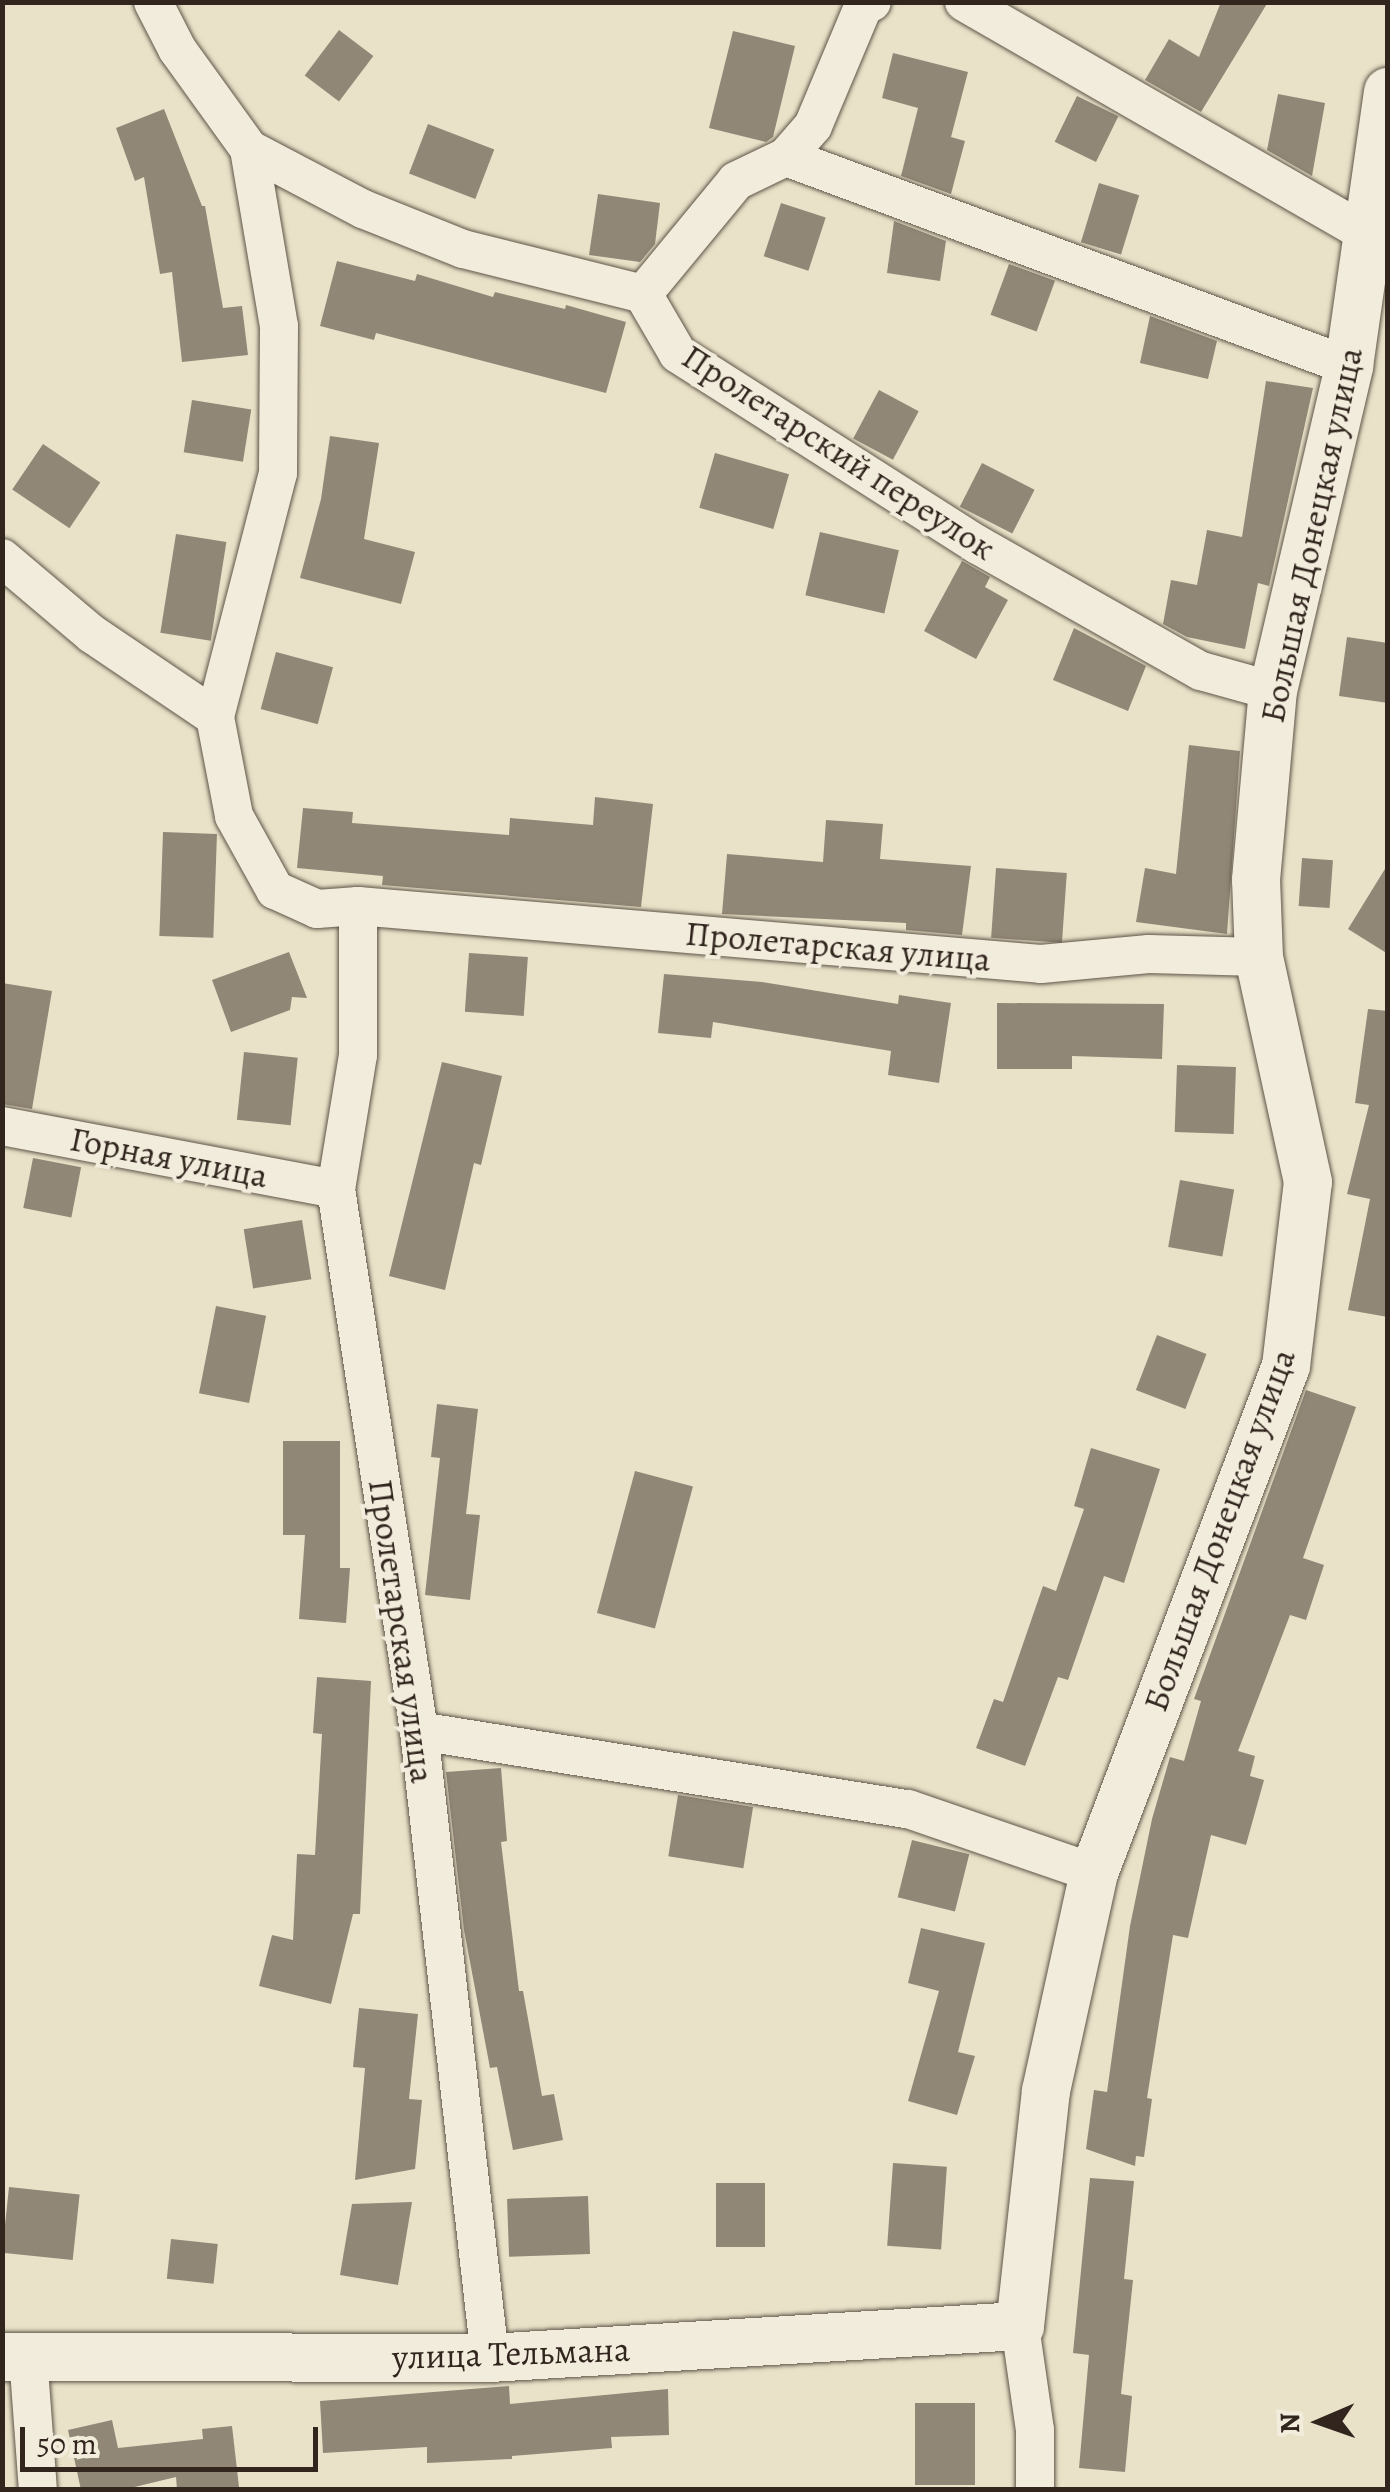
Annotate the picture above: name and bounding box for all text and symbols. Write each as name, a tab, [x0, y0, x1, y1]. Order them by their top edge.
street label: Пролетарский переулок	[674, 335, 1004, 569]
street label: Большая Донецкая улица	[1251, 344, 1371, 726]
street label: Пролетарская улица	[684, 912, 992, 980]
street label: Горная улица	[67, 1117, 271, 1197]
street label: Большая Донецкая улица	[1134, 1343, 1304, 1717]
street label: Пролетарская улица	[360, 1476, 444, 1786]
street label: улица Тельмана	[391, 2328, 631, 2378]
north arrow	[1270, 2372, 1370, 2472]
scale bar	[25, 2407, 322, 2469]
text: N	[1271, 2412, 1309, 2434]
text: 50 m	[37, 2424, 97, 2464]

